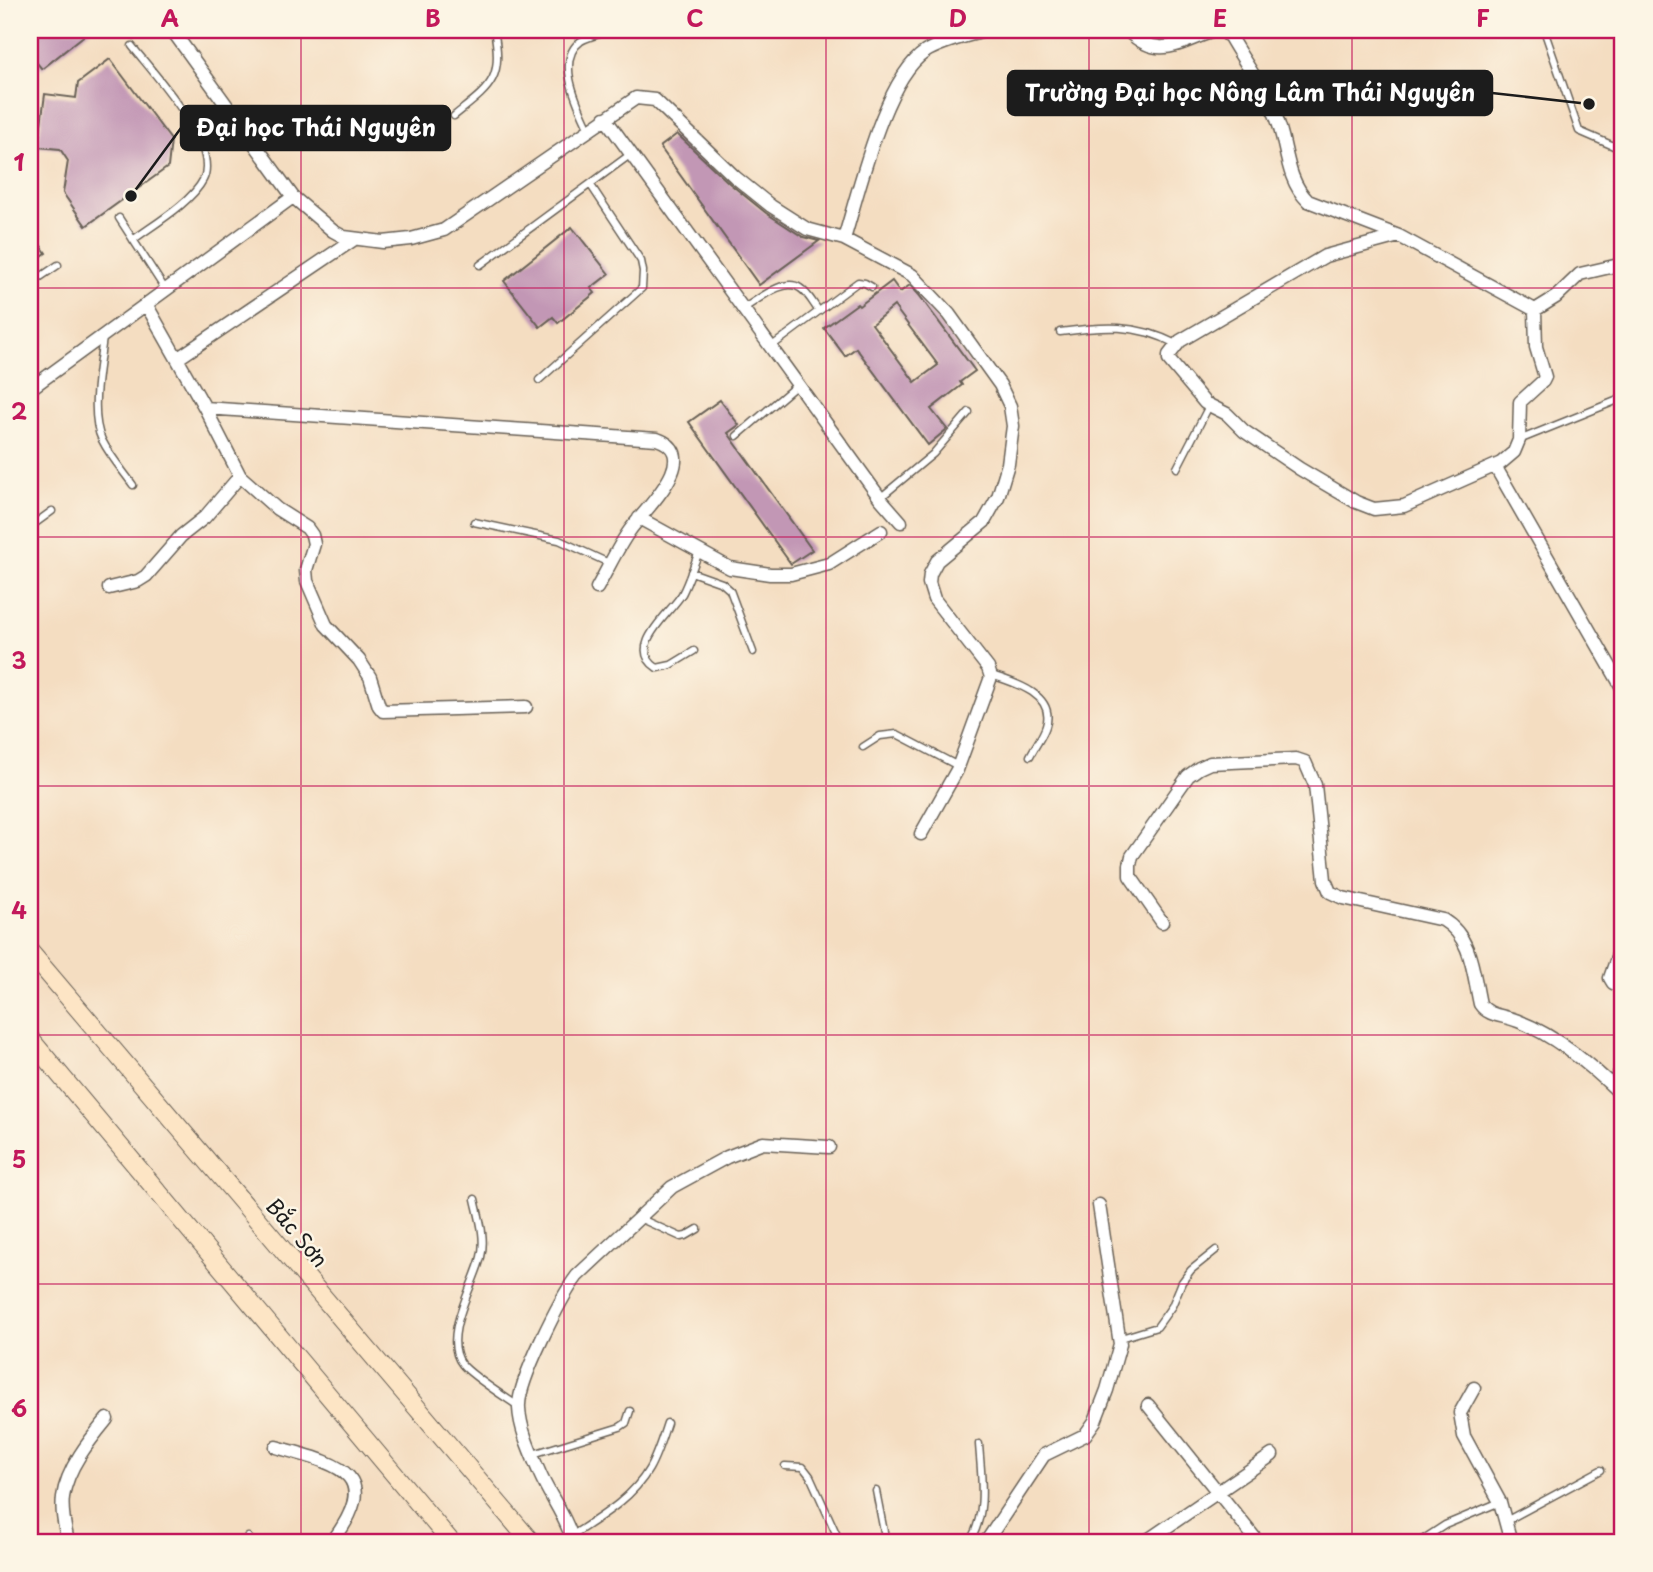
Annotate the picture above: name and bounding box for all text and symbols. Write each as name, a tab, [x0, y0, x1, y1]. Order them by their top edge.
text: A	[161, 0, 179, 35]
text: B	[425, 0, 441, 35]
text: C	[686, 0, 704, 35]
text: D	[949, 0, 967, 35]
text: E	[1213, 0, 1227, 35]
text: F	[1476, 0, 1490, 35]
callout: Trường Đại học Nông Lâm Thái Nguyên	[1008, 71, 1492, 115]
text: Trường Đại học Nông Lâm Thái Nguyên	[1025, 74, 1475, 109]
callout: Đại học Thái Nguyên	[181, 106, 450, 150]
text: Đại học Thái Nguyên	[196, 109, 436, 144]
text: 1	[14, 144, 25, 179]
text: 2	[11, 393, 27, 428]
text: 3	[11, 642, 27, 677]
text: 4	[11, 892, 27, 927]
text: 5	[12, 1141, 26, 1176]
street label: Bắc Sơn	[259, 1190, 337, 1274]
text: 6	[11, 1390, 27, 1425]

